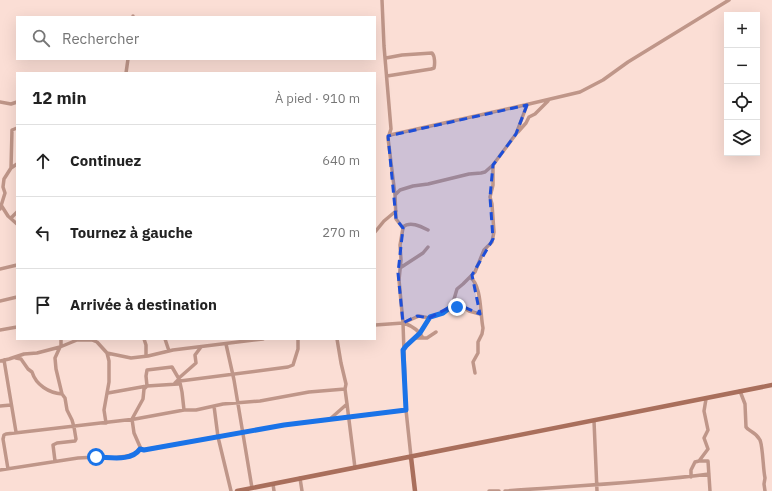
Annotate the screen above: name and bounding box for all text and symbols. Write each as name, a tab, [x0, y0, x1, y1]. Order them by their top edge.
map controls	[724, 12, 760, 156]
button: +	[724, 12, 760, 48]
search box	[16, 16, 376, 60]
icon: search	[30, 27, 52, 49]
text: Rechercher	[62, 29, 139, 48]
button: −	[724, 48, 760, 84]
button: locate	[724, 84, 760, 120]
text: 12 min	[32, 87, 87, 109]
text: À pied · 910 m	[275, 90, 360, 107]
button: layers	[724, 120, 760, 156]
icon: ahead	[32, 150, 54, 172]
text: Continuez	[70, 151, 141, 170]
text: 640 m	[322, 152, 360, 169]
icon: left	[32, 222, 54, 244]
text: Tournez à gauche	[70, 223, 193, 242]
text: 270 m	[322, 224, 360, 241]
icon: arrive	[32, 294, 54, 316]
text: Arrivée à destination	[70, 295, 217, 314]
route end	[448, 298, 466, 316]
route start	[87, 448, 105, 466]

